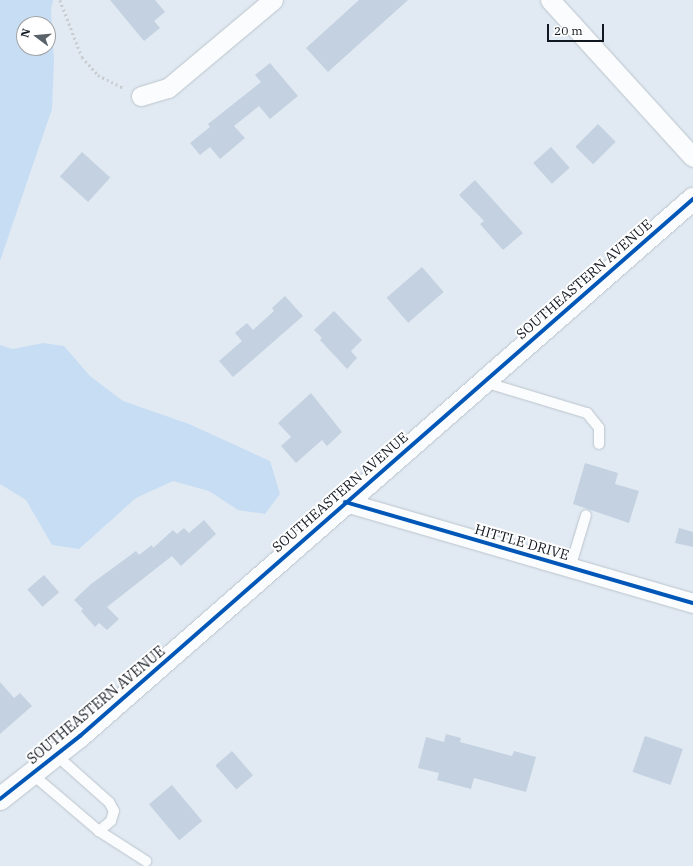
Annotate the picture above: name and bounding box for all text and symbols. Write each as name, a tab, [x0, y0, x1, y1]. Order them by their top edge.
north arrow	[16, 16, 56, 56]
scale bar	[549, 16, 606, 42]
text: 20 m	[554, 23, 583, 38]
text: N	[17, 27, 33, 39]
street label: SOUTHEASTERN AVENUE	[513, 215, 655, 343]
street label: SOUTHEASTERN AVENUE	[269, 428, 411, 556]
street label: HITTLE DRIVE	[473, 521, 571, 563]
street label: SOUTHEASTERN AVENUE	[24, 643, 168, 767]

